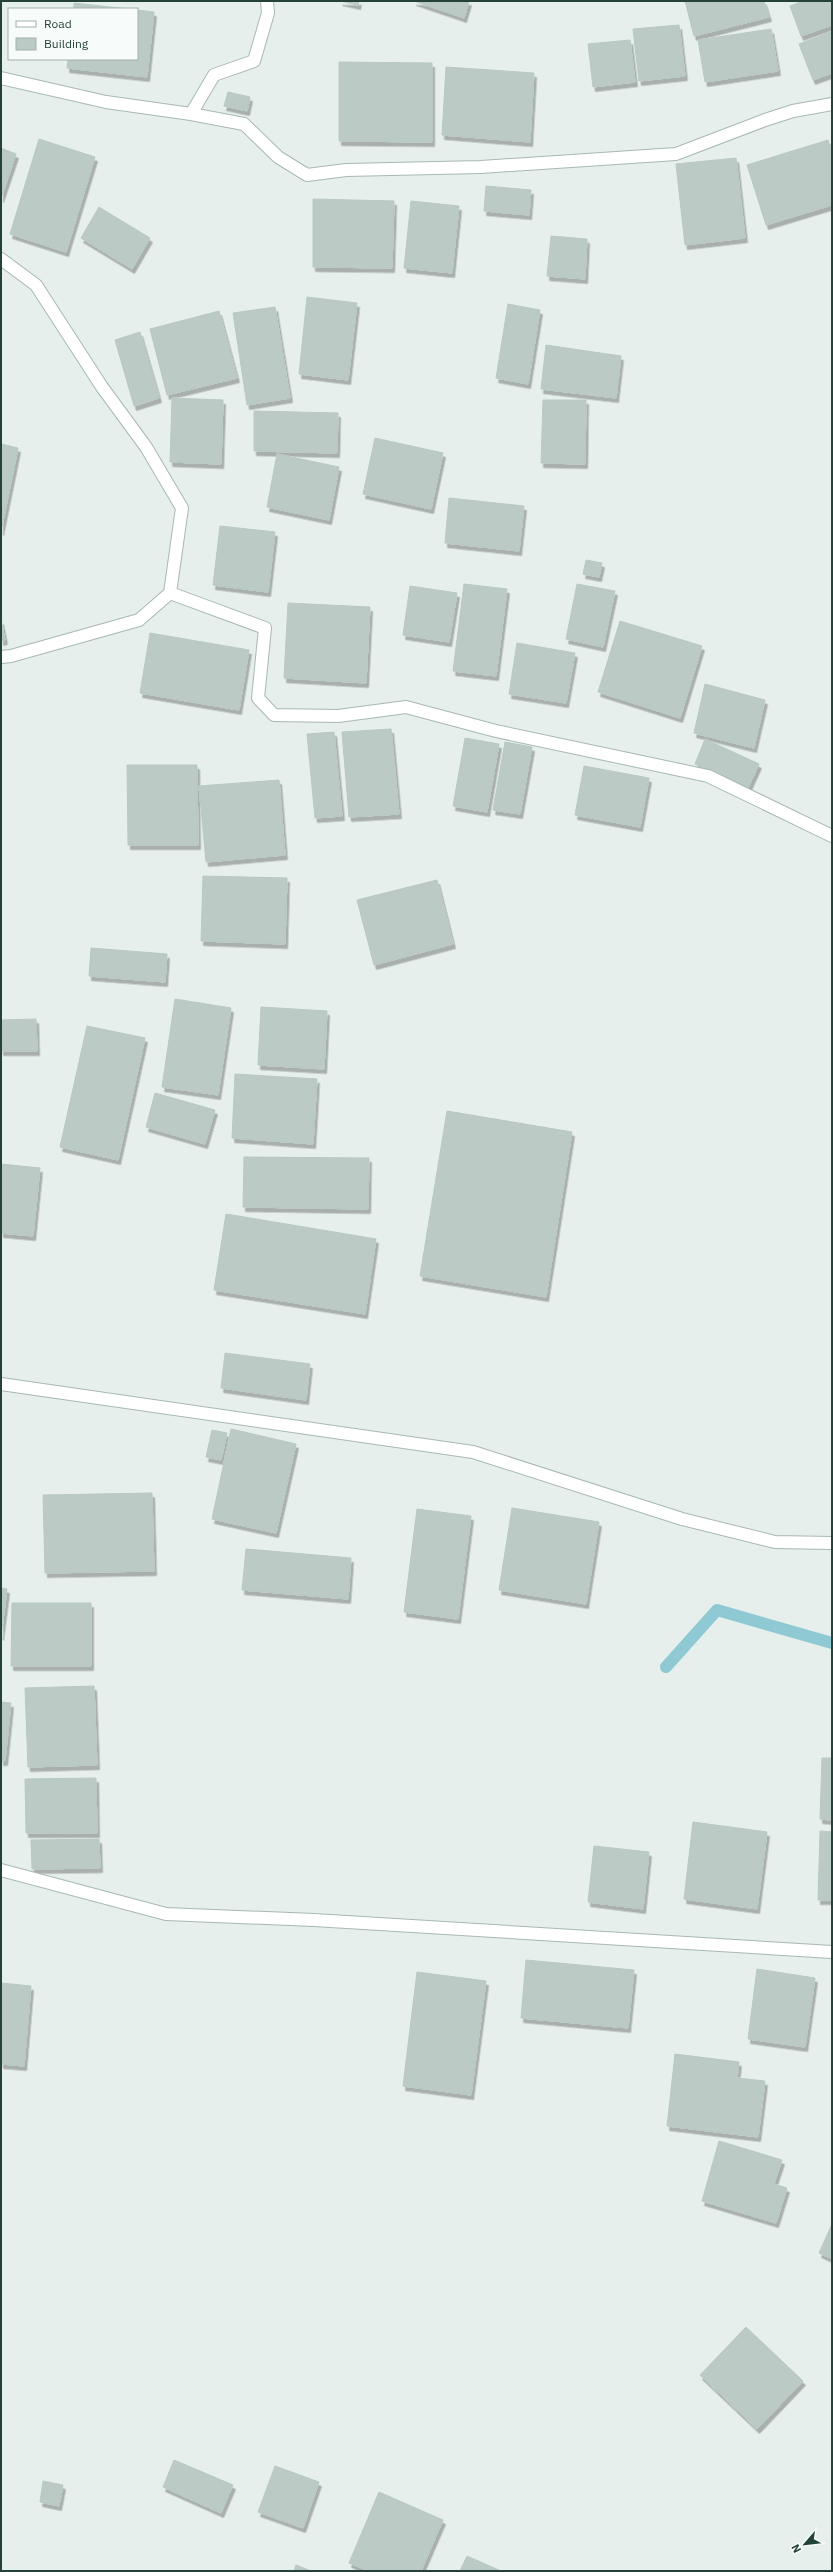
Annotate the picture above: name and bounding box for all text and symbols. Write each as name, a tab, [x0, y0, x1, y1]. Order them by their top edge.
legend	[8, 8, 138, 60]
text: Road	[44, 16, 72, 31]
text: Building	[44, 36, 89, 51]
north arrow	[785, 2524, 825, 2564]
text: N	[788, 2542, 804, 2555]

